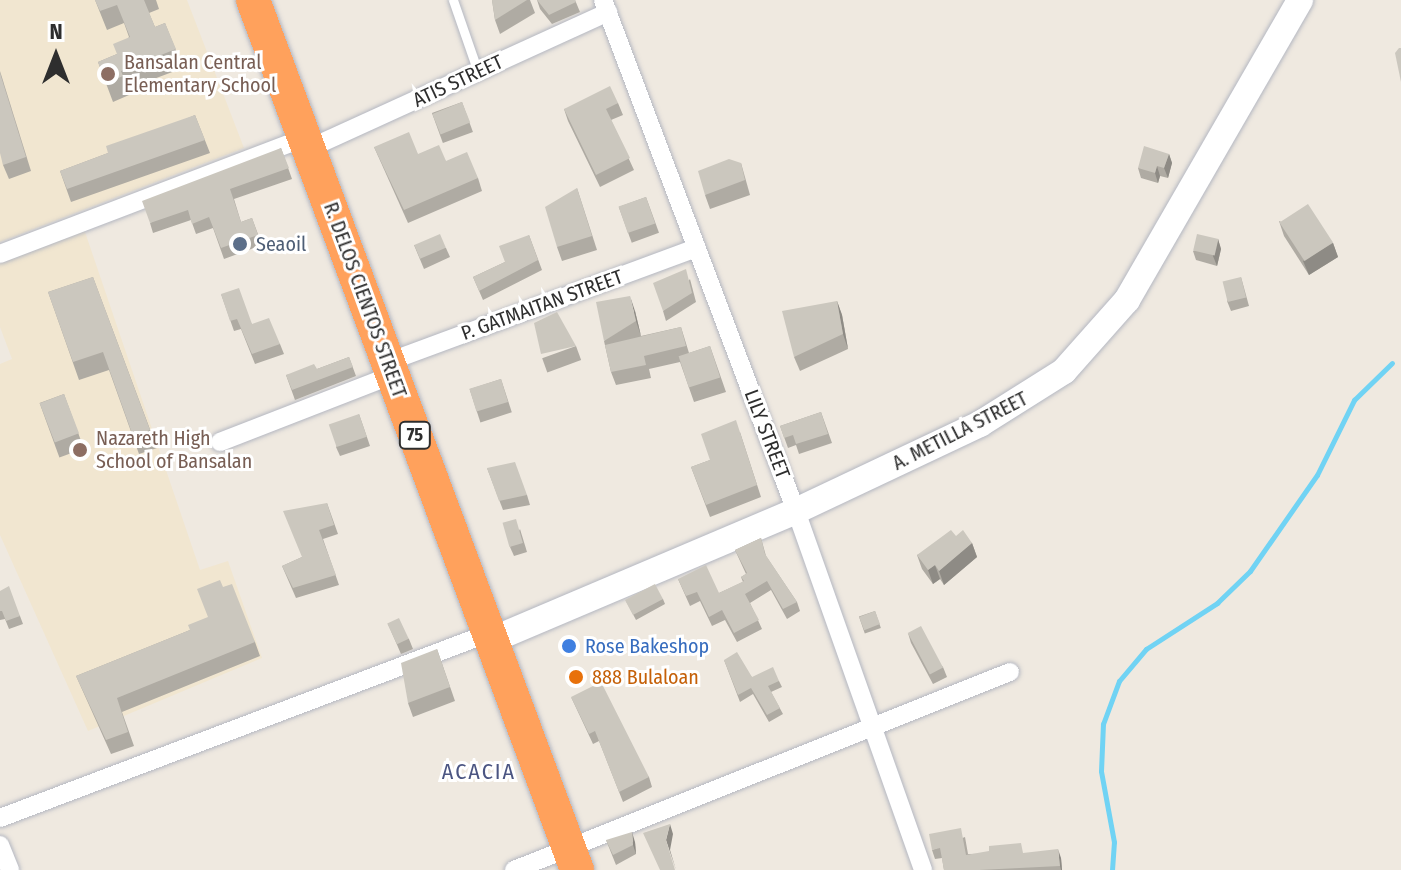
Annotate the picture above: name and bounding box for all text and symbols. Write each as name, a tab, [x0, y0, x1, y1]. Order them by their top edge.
north arrow	[16, 16, 96, 96]
text: N	[49, 18, 63, 45]
place label: Bansalan Central Elementary School	[124, 50, 276, 97]
street label: ATIS STREET	[409, 50, 507, 112]
marker: Bansalan Central Elementary School	[99, 65, 117, 83]
street label: R. DELOS CIENTOS STREET	[318, 199, 412, 401]
place label: Seaoil	[256, 232, 306, 256]
marker: Seaoil	[231, 235, 249, 253]
street label: P. GATMAITAN STREET	[458, 265, 626, 345]
street label: LILY STREET	[739, 386, 795, 482]
street label: A. METILLA STREET	[889, 387, 1031, 475]
road number: 75	[397, 421, 433, 449]
place label: Nazareth High School of Bansalan	[96, 426, 252, 473]
marker: Nazareth High School of Bansalan	[71, 441, 89, 459]
place label: Rose Bakeshop	[585, 634, 709, 658]
marker: Rose Bakeshop	[560, 637, 578, 655]
place label: 888 Bulaloan	[592, 665, 699, 689]
marker: 888 Bulaloan	[567, 668, 585, 686]
district label: ACACIA	[442, 759, 516, 785]

